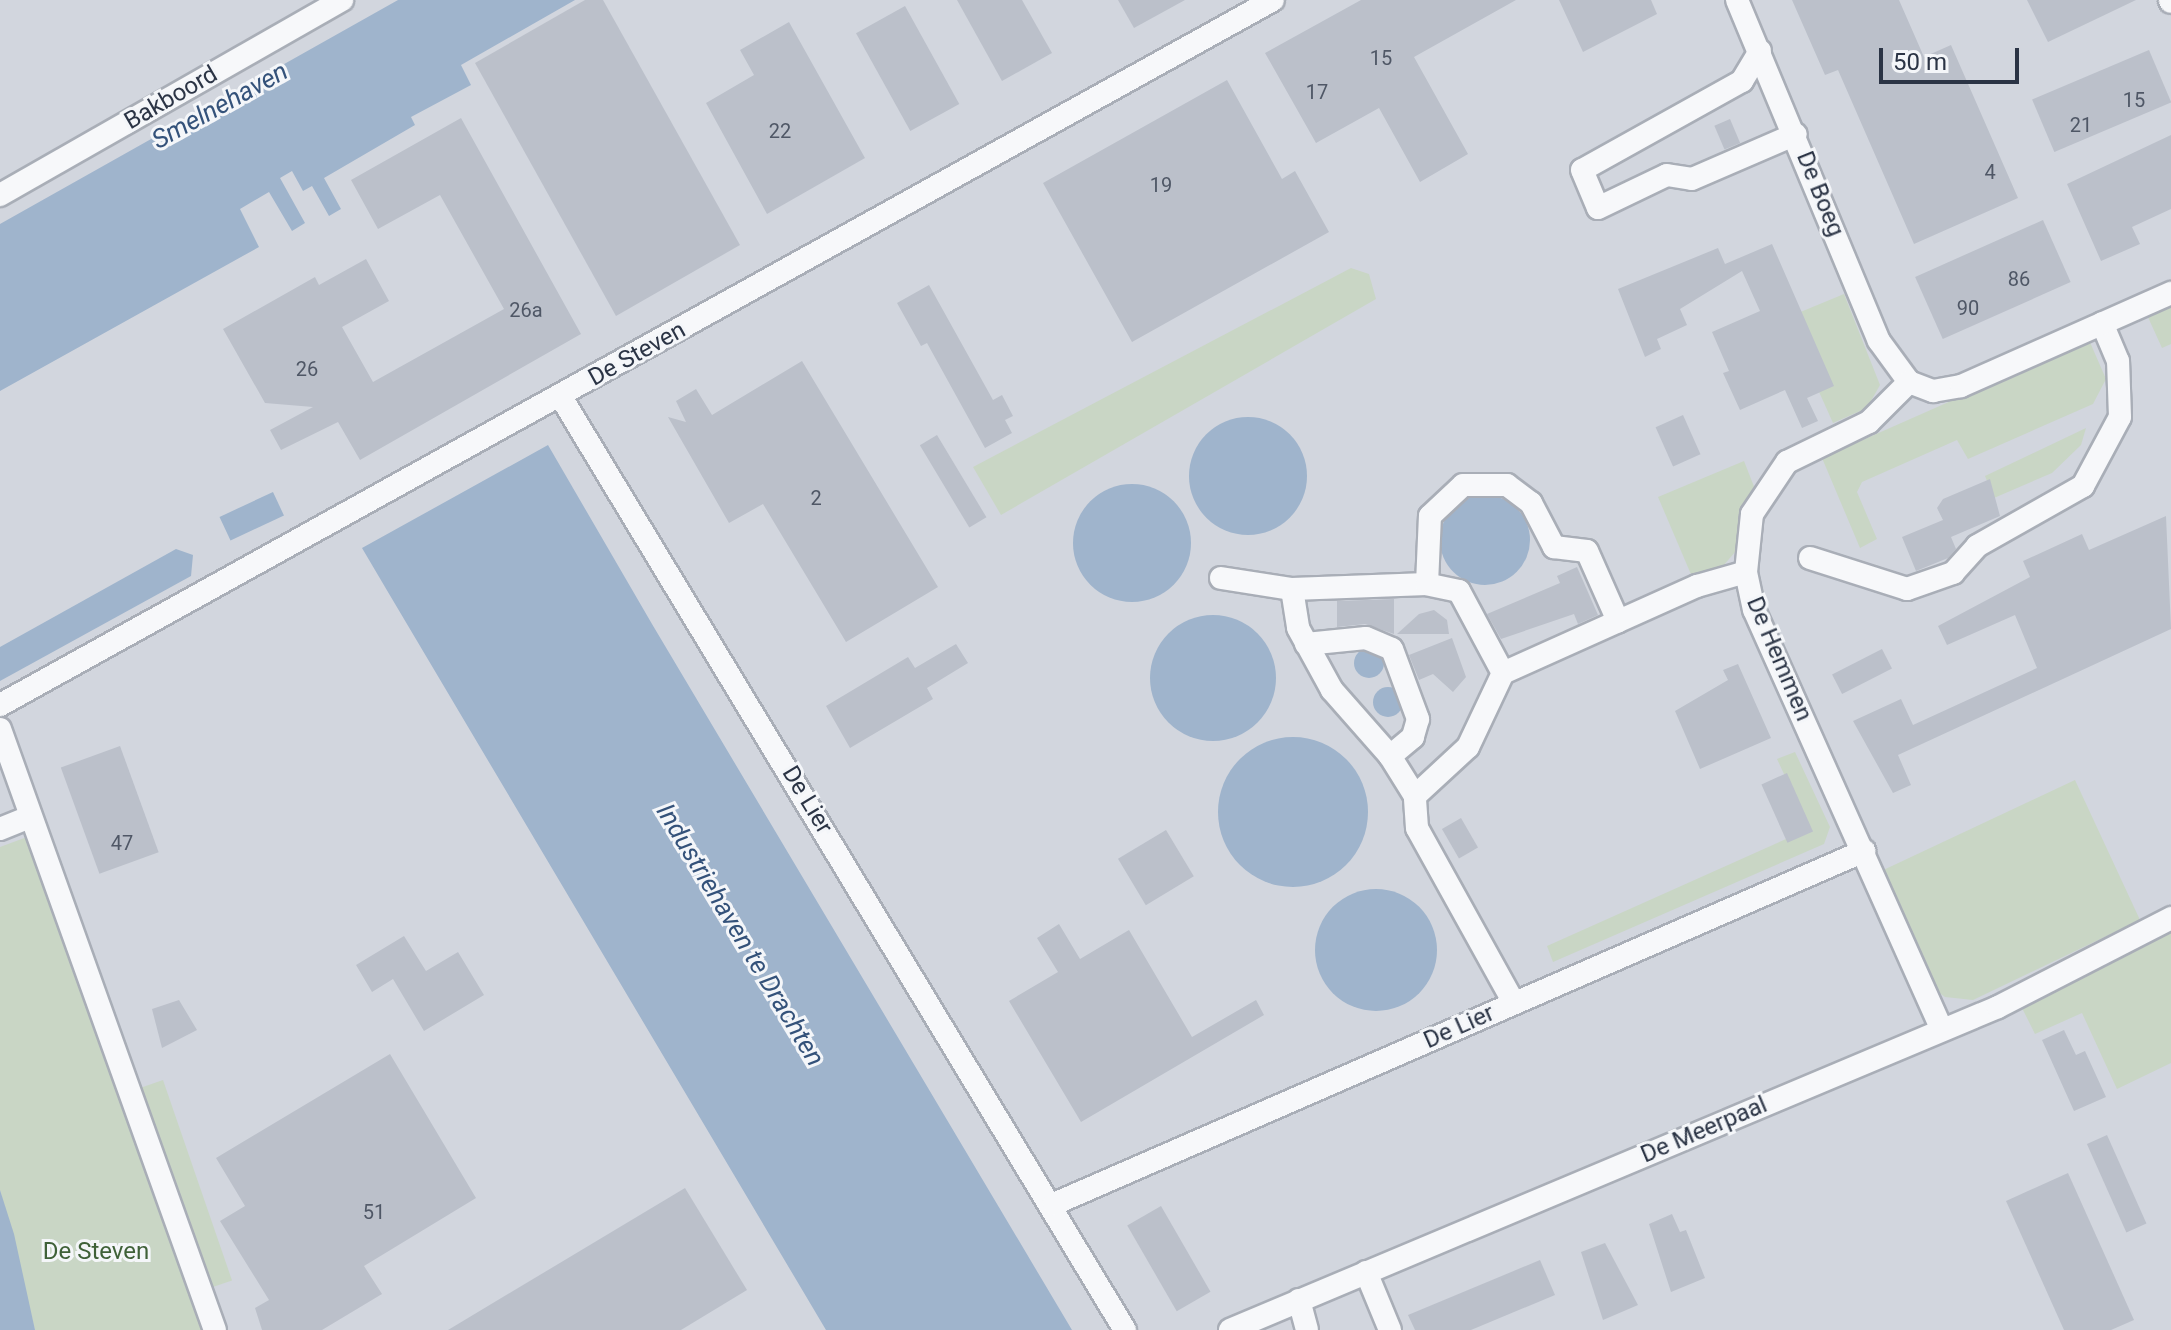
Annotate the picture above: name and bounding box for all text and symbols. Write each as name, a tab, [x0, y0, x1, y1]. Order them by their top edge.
scale bar	[1883, 32, 2023, 82]
house number: 15	[1370, 46, 1392, 70]
text: 50 m	[1893, 48, 1947, 76]
water label: Smelnehaven	[147, 56, 293, 156]
street label: Bakboord	[119, 60, 223, 136]
house number: 17	[1306, 80, 1328, 104]
house number: 15	[2123, 88, 2145, 112]
house number: 21	[2070, 113, 2092, 137]
house number: 22	[769, 119, 791, 143]
street label: De Boeg	[1790, 147, 1850, 241]
house number: 4	[1984, 160, 1996, 184]
house number: 19	[1150, 173, 1172, 197]
house number: 86	[2008, 267, 2030, 291]
house number: 90	[1957, 296, 1979, 320]
house number: 26a	[509, 298, 543, 322]
street label: De Steven	[583, 316, 691, 392]
house number: 26	[296, 357, 318, 381]
house number: 2	[810, 486, 822, 510]
street label: De Hemmen	[1740, 592, 1818, 726]
street label: De Lier	[776, 761, 838, 839]
water label: Industriehaven te Drachten	[649, 798, 831, 1072]
house number: 47	[111, 831, 133, 855]
street label: De Lier	[1419, 999, 1499, 1055]
street label: De Meerpaal	[1637, 1090, 1771, 1170]
house number: 51	[363, 1200, 385, 1224]
park label: De Steven	[43, 1238, 149, 1266]

